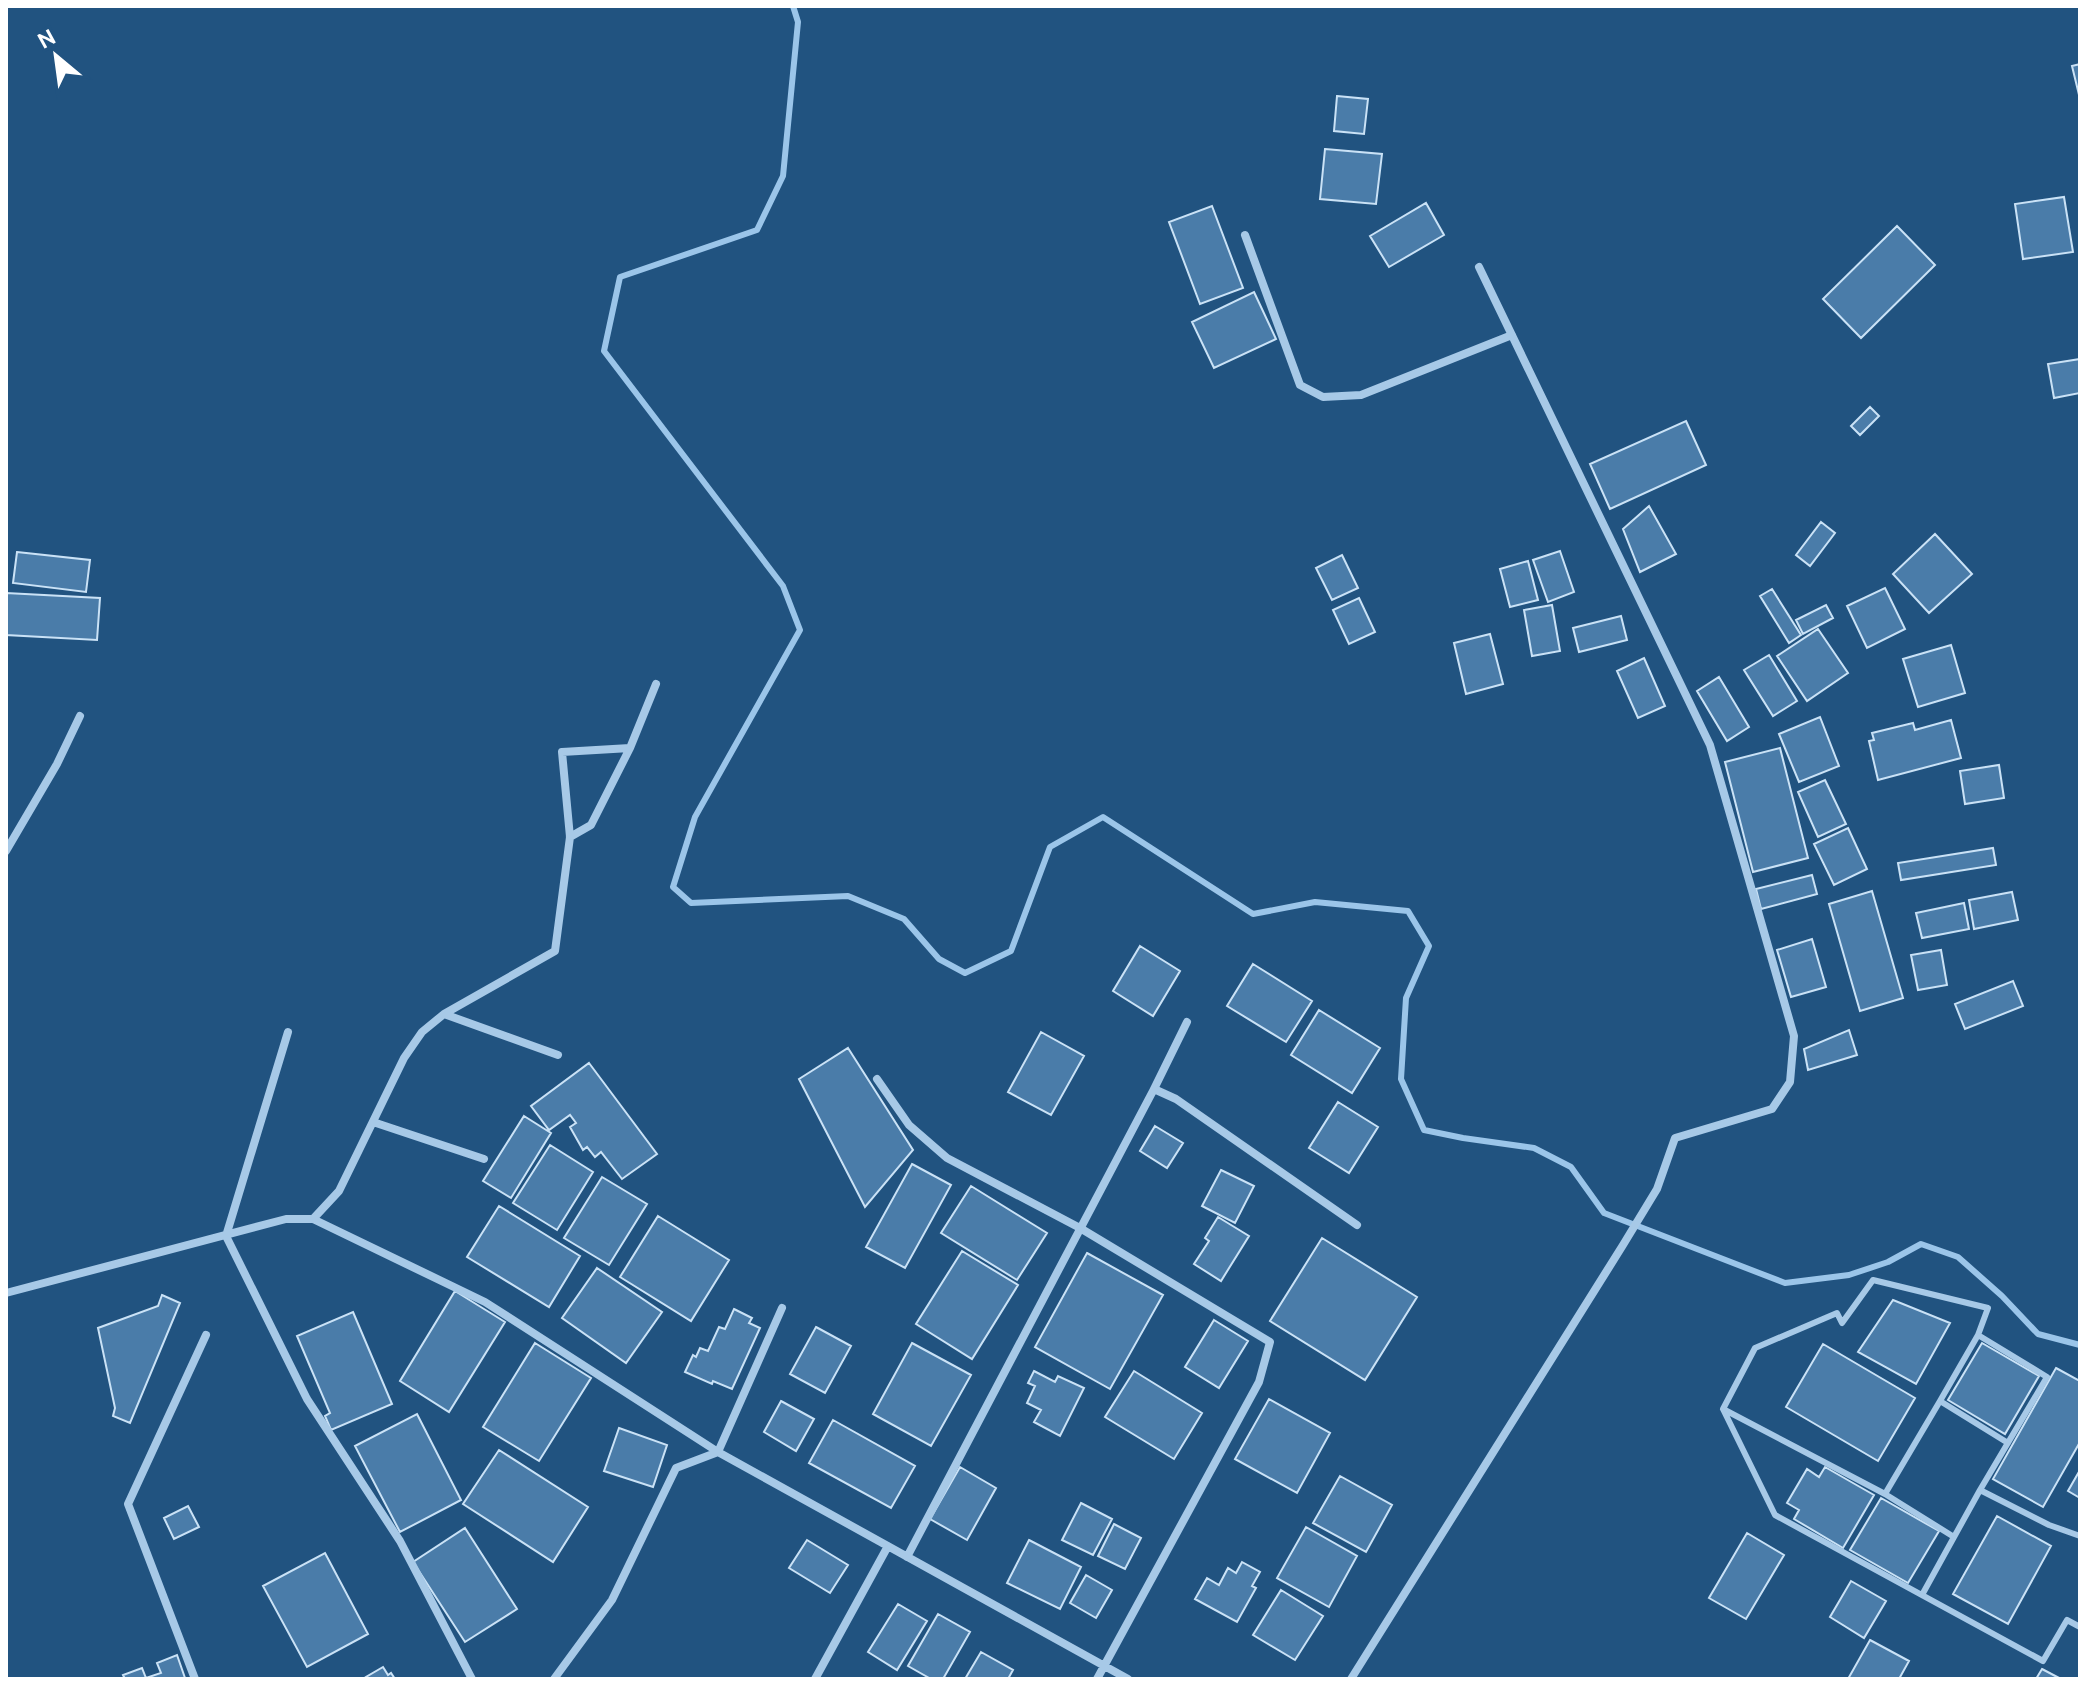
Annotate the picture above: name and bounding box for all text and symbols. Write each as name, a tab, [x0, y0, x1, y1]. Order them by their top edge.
north arrow	[16, 16, 96, 96]
text: N	[33, 23, 59, 53]

